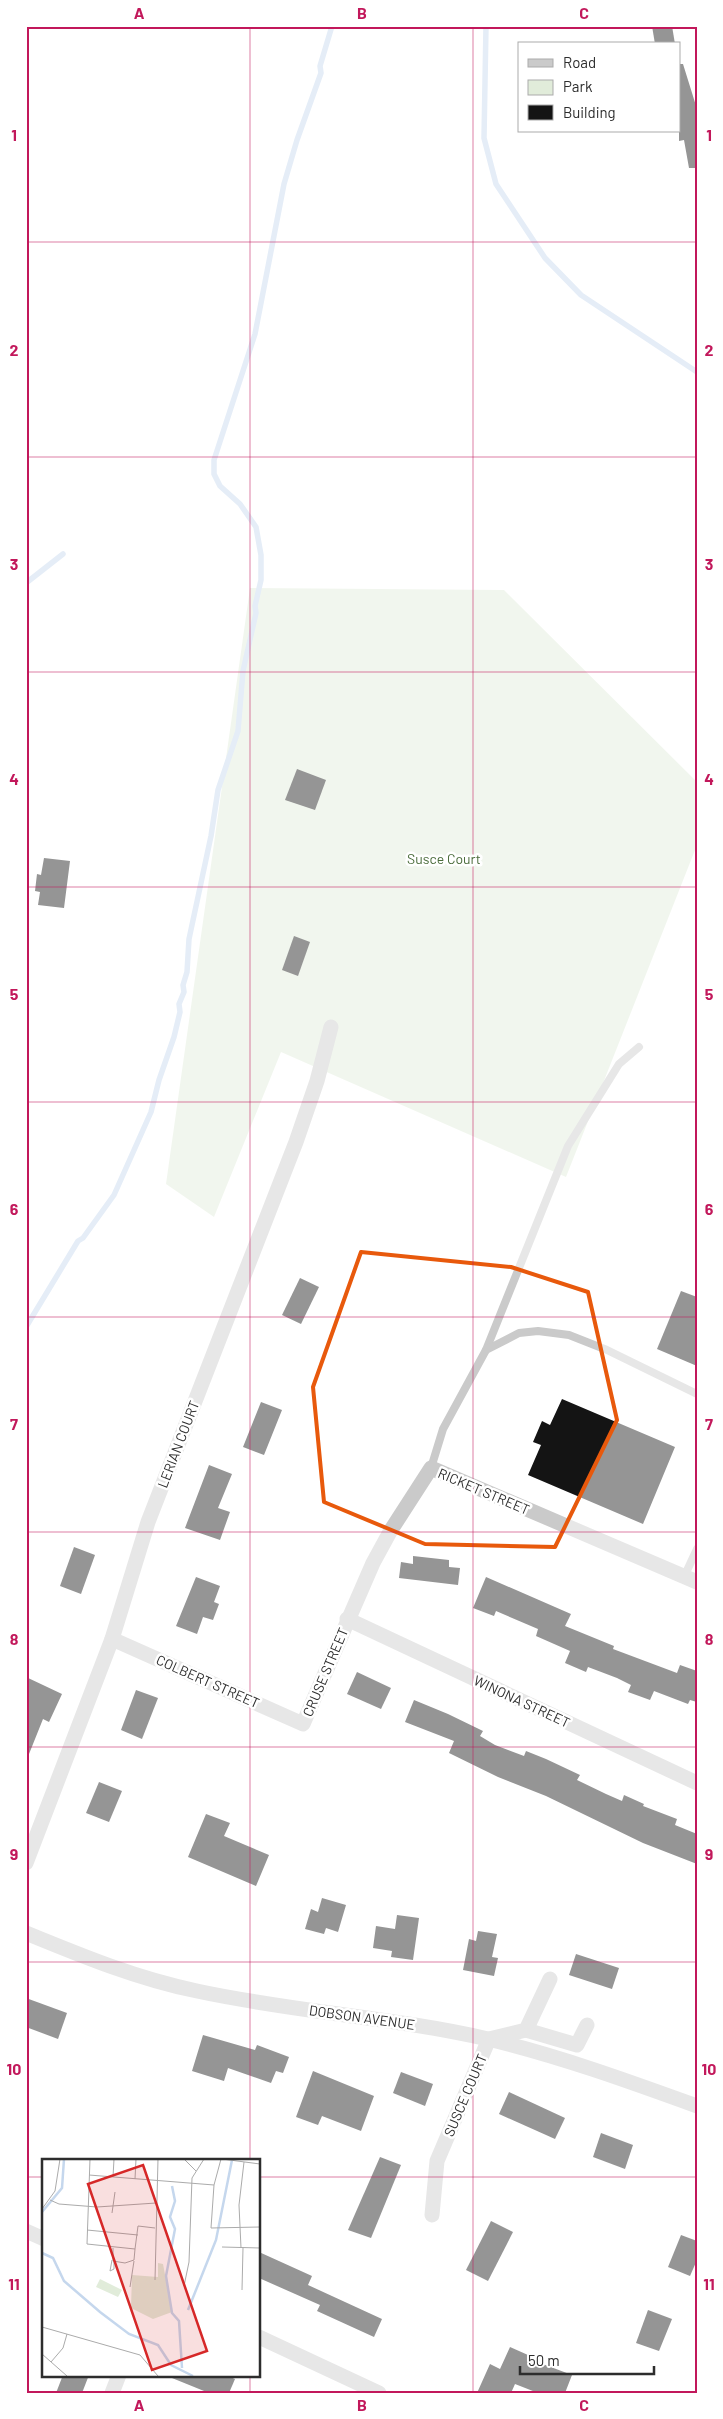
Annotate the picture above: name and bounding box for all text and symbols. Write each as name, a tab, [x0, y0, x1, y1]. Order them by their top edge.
text: A	[134, 3, 145, 22]
text: B	[357, 3, 367, 22]
text: C	[579, 3, 589, 22]
legend	[518, 42, 680, 132]
text: Road	[563, 53, 596, 71]
text: Park	[563, 77, 593, 95]
text: Building	[563, 103, 616, 121]
text: 1	[11, 125, 17, 144]
text: 1	[706, 125, 712, 144]
text: 2	[10, 340, 19, 359]
text: 2	[705, 340, 714, 359]
text: 3	[10, 554, 18, 573]
text: 3	[705, 554, 713, 573]
text: 4	[9, 769, 19, 788]
text: 4	[704, 769, 714, 788]
park label: Susce Court	[407, 850, 481, 867]
text: 5	[10, 984, 19, 1003]
text: 5	[705, 984, 714, 1003]
text: 6	[10, 1199, 19, 1218]
text: 6	[705, 1199, 714, 1218]
street label: LERIAN COURT	[154, 1398, 202, 1490]
text: 7	[10, 1414, 18, 1433]
text: 7	[705, 1414, 713, 1433]
street label: RICKET STREET	[436, 1464, 532, 1518]
street label: CRUSE STREET	[299, 1625, 351, 1719]
text: 8	[10, 1629, 19, 1648]
text: 8	[705, 1629, 714, 1648]
street label: COLBERT STREET	[154, 1651, 262, 1711]
street label: WINONA STREET	[471, 1671, 573, 1731]
text: 9	[10, 1844, 18, 1863]
text: 9	[705, 1844, 713, 1863]
street label: DOBSON AVENUE	[308, 2001, 416, 2033]
street label: SUSCE COURT	[440, 2051, 490, 2139]
text: 10	[7, 2059, 21, 2078]
text: 10	[702, 2059, 716, 2078]
inset map	[42, 2159, 260, 2376]
text: 11	[8, 2274, 20, 2293]
text: 11	[703, 2274, 715, 2293]
scale bar	[520, 2344, 654, 2376]
text: 50 m	[528, 2351, 560, 2369]
text: A	[134, 2395, 145, 2414]
text: B	[357, 2395, 367, 2414]
text: C	[579, 2395, 589, 2414]

